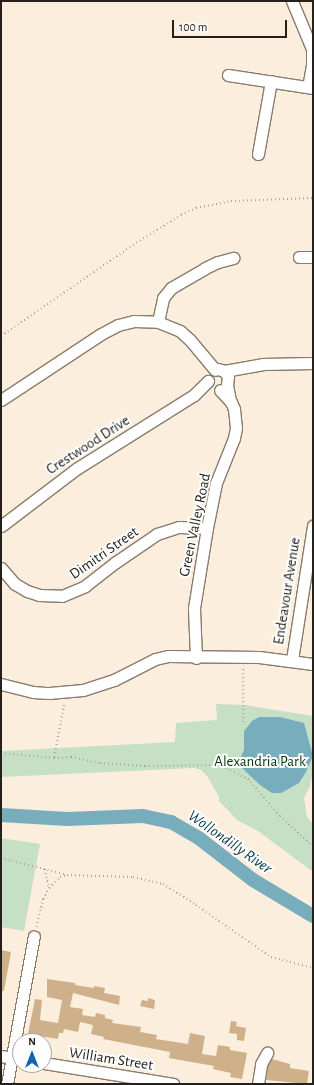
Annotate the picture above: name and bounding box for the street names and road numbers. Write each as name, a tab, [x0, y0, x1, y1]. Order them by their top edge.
street label: Crestwood Drive	[43, 411, 133, 479]
street label: Green Valley Road	[175, 472, 215, 578]
street label: Dimitri Street	[66, 523, 142, 583]
street label: Endeavour Avenue	[270, 536, 304, 646]
street label: William Street	[68, 1043, 154, 1075]

